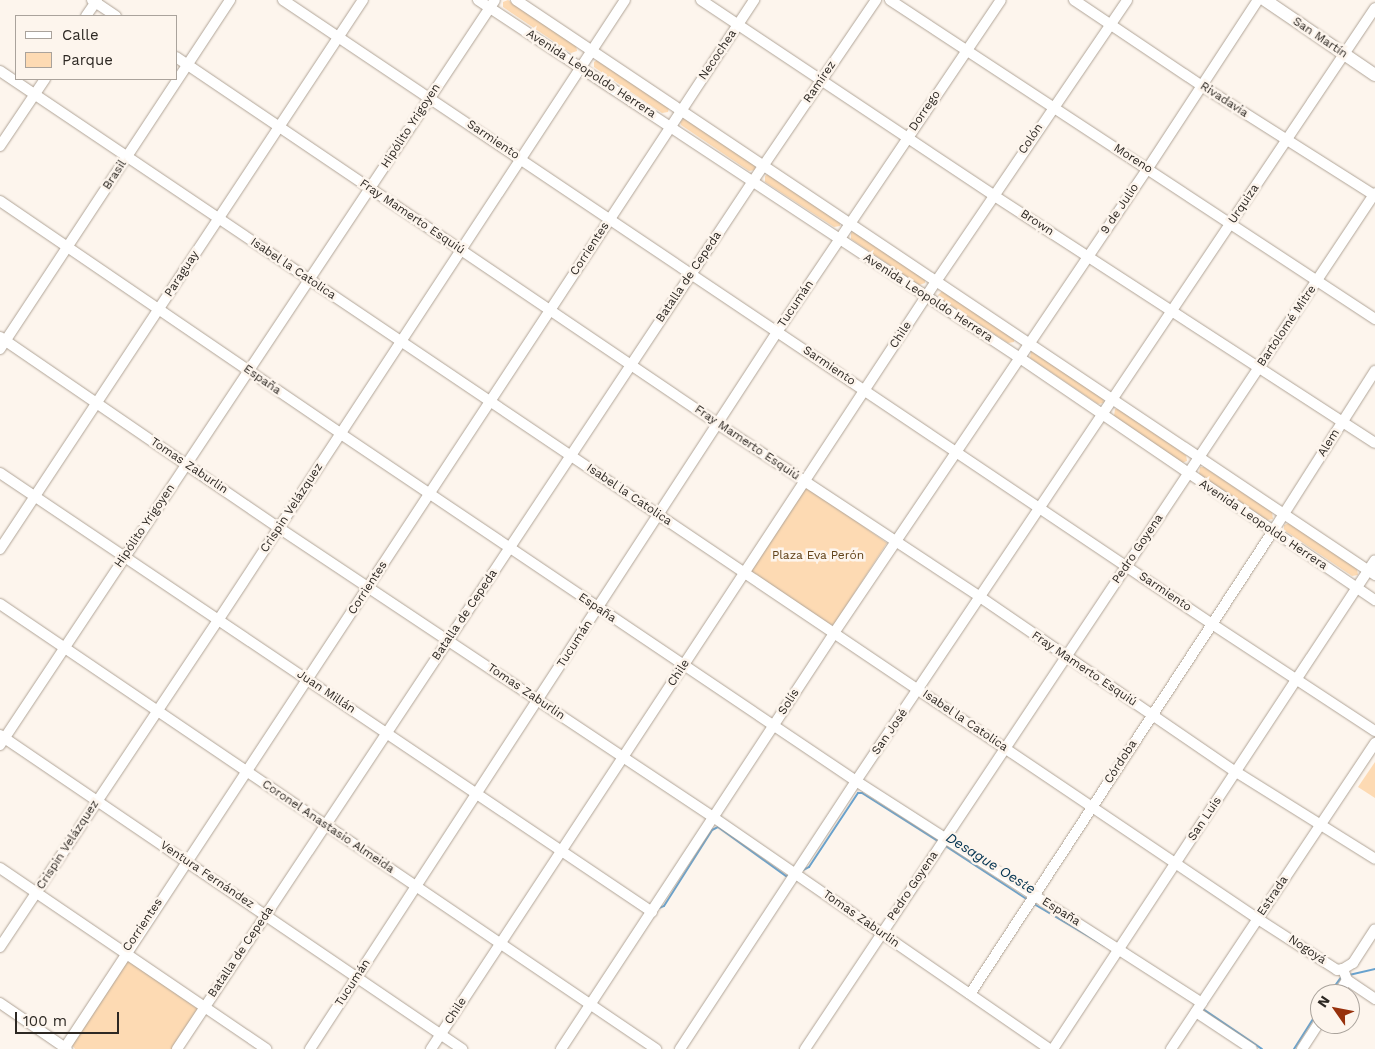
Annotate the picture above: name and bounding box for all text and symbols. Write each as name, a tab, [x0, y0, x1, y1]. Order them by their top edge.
street label: San Martín	[1290, 14, 1350, 62]
legend	[15, 15, 178, 80]
text: Calle	[62, 26, 99, 44]
street label: Avenida Leopoldo Herrera	[523, 27, 659, 121]
street label: Necochea	[696, 27, 740, 83]
text: Parque	[62, 51, 113, 69]
street label: Ramírez	[801, 58, 839, 106]
street label: Rivadavia	[1197, 79, 1251, 121]
street label: Hipólito Yrigoyen	[378, 81, 444, 171]
street label: Dorrego	[906, 88, 944, 134]
street label: Sarmiento	[464, 117, 522, 163]
street label: Colón	[1016, 121, 1046, 157]
street label: Moreno	[1111, 141, 1155, 177]
street label: Brasil	[100, 157, 130, 193]
street label: Fray Mamerto Esquiú	[357, 176, 467, 258]
street label: 9 de Julio	[1098, 181, 1142, 237]
street label: Urquiza	[1226, 182, 1262, 226]
street label: Brown	[1018, 207, 1056, 239]
street label: Corrientes	[567, 220, 613, 278]
street label: Batalla de Cepeda	[653, 229, 725, 325]
street label: Isabel la Catolica	[247, 235, 339, 303]
street label: Paraguay	[162, 248, 202, 300]
street label: Avenida Leopoldo Herrera	[860, 251, 996, 345]
street label: Tucumán	[775, 278, 817, 330]
street label: Bartolomé Mitre	[1255, 283, 1319, 369]
street label: Chile	[887, 319, 915, 351]
street label: Sarmiento	[800, 343, 858, 389]
street label: España	[240, 362, 284, 398]
street label: Fray Mamerto Esquiú	[692, 402, 802, 484]
street label: Alem	[1315, 426, 1343, 460]
street label: Tomas Zaburlin	[148, 435, 230, 497]
street label: Crispin Velázquez	[258, 460, 326, 556]
street label: Isabel la Catolica	[583, 461, 675, 529]
street label: Avenida Leopoldo Herrera	[1196, 477, 1330, 573]
street label: Hipólito Yrigoyen	[112, 481, 178, 571]
street label: Pedro Goyena	[1109, 512, 1167, 586]
park label: Plaza Eva Perón	[772, 549, 864, 563]
street label: Corrientes	[345, 559, 391, 617]
street label: Batalla de Cepeda	[429, 567, 501, 663]
street label: Sarmiento	[1136, 569, 1194, 615]
street label: España	[575, 590, 619, 626]
street label: Tucumán	[554, 618, 596, 670]
street label: Fray Mamerto Esquiú	[1029, 628, 1139, 710]
street label: Chile	[665, 657, 693, 689]
street label: Tomas Zaburlin	[485, 661, 567, 723]
street label: Juan Millán	[294, 667, 358, 717]
street label: Solís	[775, 686, 803, 718]
street label: Isabel la Catolica	[919, 687, 1011, 755]
street label: San José	[869, 706, 911, 758]
street label: Córdoba	[1102, 737, 1140, 787]
street label: Coronel Anastasio Almeida	[258, 777, 398, 877]
street label: San Luis	[1185, 794, 1225, 844]
street label: Crispin Velázquez	[34, 797, 102, 893]
water label: Desague Oeste	[943, 829, 1039, 897]
street label: Ventura Fernández	[157, 838, 257, 912]
street label: Pedro Goyena	[884, 849, 942, 923]
street label: Estrada	[1254, 873, 1292, 919]
street label: Tomas Zaburlin	[820, 887, 902, 951]
street label: España	[1039, 895, 1083, 929]
street label: Corrientes	[120, 896, 166, 954]
street label: Batalla de Cepeda	[205, 904, 277, 1000]
street label: Nogoyá	[1285, 932, 1329, 968]
street label: Tucumán	[332, 957, 374, 1009]
north arrow	[1310, 984, 1360, 1034]
text: N	[1314, 993, 1333, 1010]
street label: Chile	[442, 995, 470, 1027]
scale bar	[18, 1002, 121, 1034]
text: 100 m	[23, 1012, 67, 1030]

